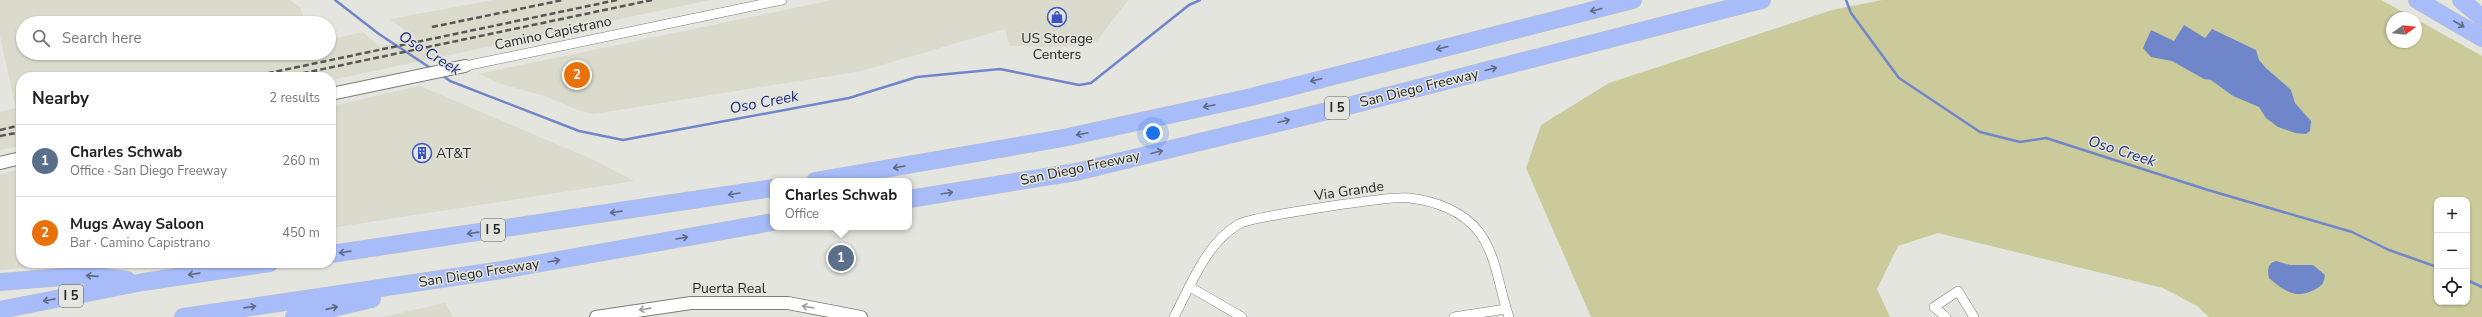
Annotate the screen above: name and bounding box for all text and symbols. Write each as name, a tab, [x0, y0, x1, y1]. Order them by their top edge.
shop icon: US Storage Centers	[1046, 6, 1068, 28]
one-way arrow	[1589, 6, 1602, 14]
street label: Camino Capistrano	[493, 11, 613, 55]
north arrow	[2386, 12, 2422, 48]
search box	[16, 16, 336, 60]
one-way arrow	[2453, 21, 2465, 29]
water label: Oso Creek	[395, 26, 465, 80]
icon: search	[30, 27, 52, 49]
text: Search here	[62, 28, 142, 48]
place label: US Storage Centers	[1021, 29, 1093, 64]
one-way arrow	[1436, 45, 1449, 53]
pin: 2	[564, 60, 590, 90]
street label: San Diego Freeway	[1358, 64, 1481, 112]
one-way arrow	[1485, 65, 1498, 72]
one-way arrow	[1310, 77, 1323, 84]
water label: Oso Creek	[728, 85, 801, 118]
text: Nearby	[32, 87, 89, 110]
text: 2 results	[269, 89, 320, 107]
road number: I 5	[1325, 97, 1349, 119]
one-way arrow	[1203, 103, 1216, 111]
one-way arrow	[1277, 117, 1290, 125]
your location	[1143, 123, 1163, 143]
one-way arrow	[1076, 130, 1089, 138]
water label: Oso Creek	[2086, 131, 2159, 171]
text: Charles Schwab	[70, 142, 182, 162]
building icon: AT&T	[411, 142, 433, 164]
place label: AT&T	[436, 144, 471, 163]
street label: San Diego Freeway	[1019, 146, 1142, 190]
one-way arrow	[1151, 148, 1164, 155]
text: 1	[41, 152, 49, 170]
text: 260 m	[282, 152, 320, 170]
text: Office · San Diego Freeway	[70, 162, 227, 180]
one-way arrow	[893, 163, 906, 171]
street label: Via Grande	[1312, 177, 1385, 205]
popup	[770, 178, 912, 230]
text: Charles Schwab	[785, 185, 897, 205]
one-way arrow	[941, 188, 954, 196]
one-way arrow	[728, 190, 741, 198]
map controls	[2434, 197, 2470, 305]
button: +	[2434, 197, 2470, 233]
text: Office	[785, 205, 819, 223]
one-way arrow	[610, 208, 623, 216]
text: Mugs Away Saloon	[70, 214, 204, 234]
road number: I 5	[481, 219, 505, 241]
text: 2	[41, 224, 49, 242]
text: 450 m	[282, 224, 320, 242]
one-way arrow	[467, 229, 480, 237]
button: −	[2434, 233, 2470, 269]
text: Bar · Camino Capistrano	[70, 234, 210, 252]
one-way arrow	[675, 234, 688, 242]
pin: 1	[828, 243, 854, 273]
one-way arrow	[339, 248, 352, 256]
street label: San Diego Freeway	[417, 254, 541, 292]
one-way arrow	[547, 256, 560, 264]
button: locate	[2434, 269, 2470, 305]
one-way arrow	[188, 270, 201, 278]
one-way arrow	[86, 273, 99, 280]
street label: Puerta Real	[692, 279, 767, 298]
road number: I 5	[59, 285, 83, 307]
one-way arrow	[43, 297, 56, 305]
one-way arrow	[243, 303, 256, 311]
one-way arrow	[802, 303, 815, 311]
one-way arrow	[325, 304, 338, 312]
one-way arrow	[639, 305, 652, 312]

